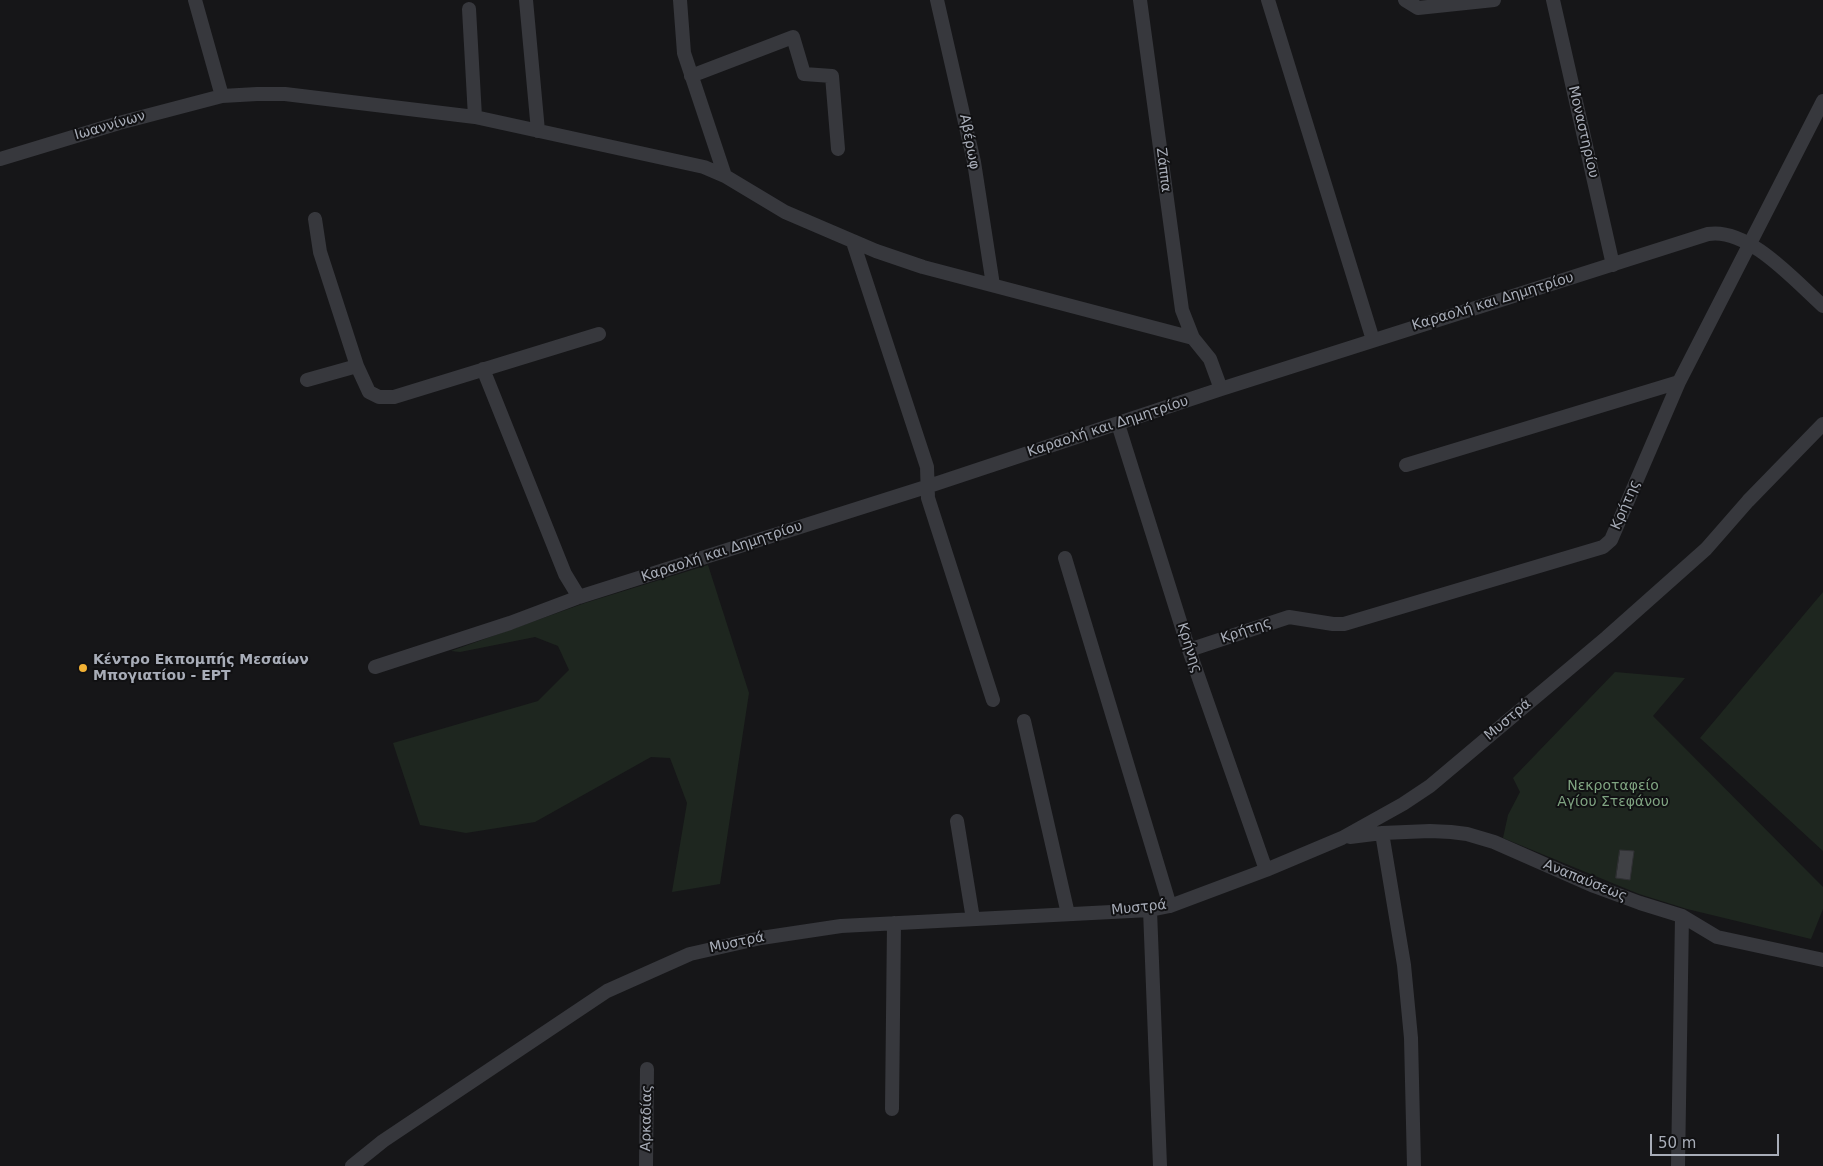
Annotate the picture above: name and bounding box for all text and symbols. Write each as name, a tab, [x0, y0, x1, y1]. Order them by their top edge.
street label: Μοναστηρίου	[1564, 84, 1602, 180]
street label: Ιωαννίνων	[73, 108, 147, 144]
street label: Αβέρωφ	[955, 113, 983, 171]
street label: Ζάππα	[1152, 147, 1174, 193]
street label: Καραολή και Δημητρίου	[1410, 269, 1576, 335]
street label: Καραολή και Δημητρίου	[1025, 393, 1191, 461]
street label: Κρήτης	[1608, 478, 1644, 532]
street label: Καραολή και Δημητρίου	[639, 518, 805, 586]
street label: Κρήτης	[1218, 615, 1274, 647]
street label: Κρήνης	[1173, 621, 1205, 675]
place label: Κέντρο Εκπομπής Μεσαίων Μπογιατίου - ΕΡΤ	[93, 652, 309, 684]
marker: Κέντρο Εκπομπής Μεσαίων Μπογιατίου - ΕΡΤ	[77, 662, 89, 674]
street label: Μυστρά	[1481, 696, 1535, 744]
park label: Νεκροταφείο Αγίου Στεφάνου	[1557, 778, 1669, 810]
street label: Αναπαύσεως	[1541, 857, 1629, 905]
street label: Μυστρά	[1110, 897, 1168, 919]
street label: Μυστρά	[708, 929, 766, 957]
street label: Αρκαδίας	[638, 1085, 656, 1151]
scale bar	[1653, 1124, 1782, 1156]
text: 50 m	[1658, 1134, 1696, 1152]

